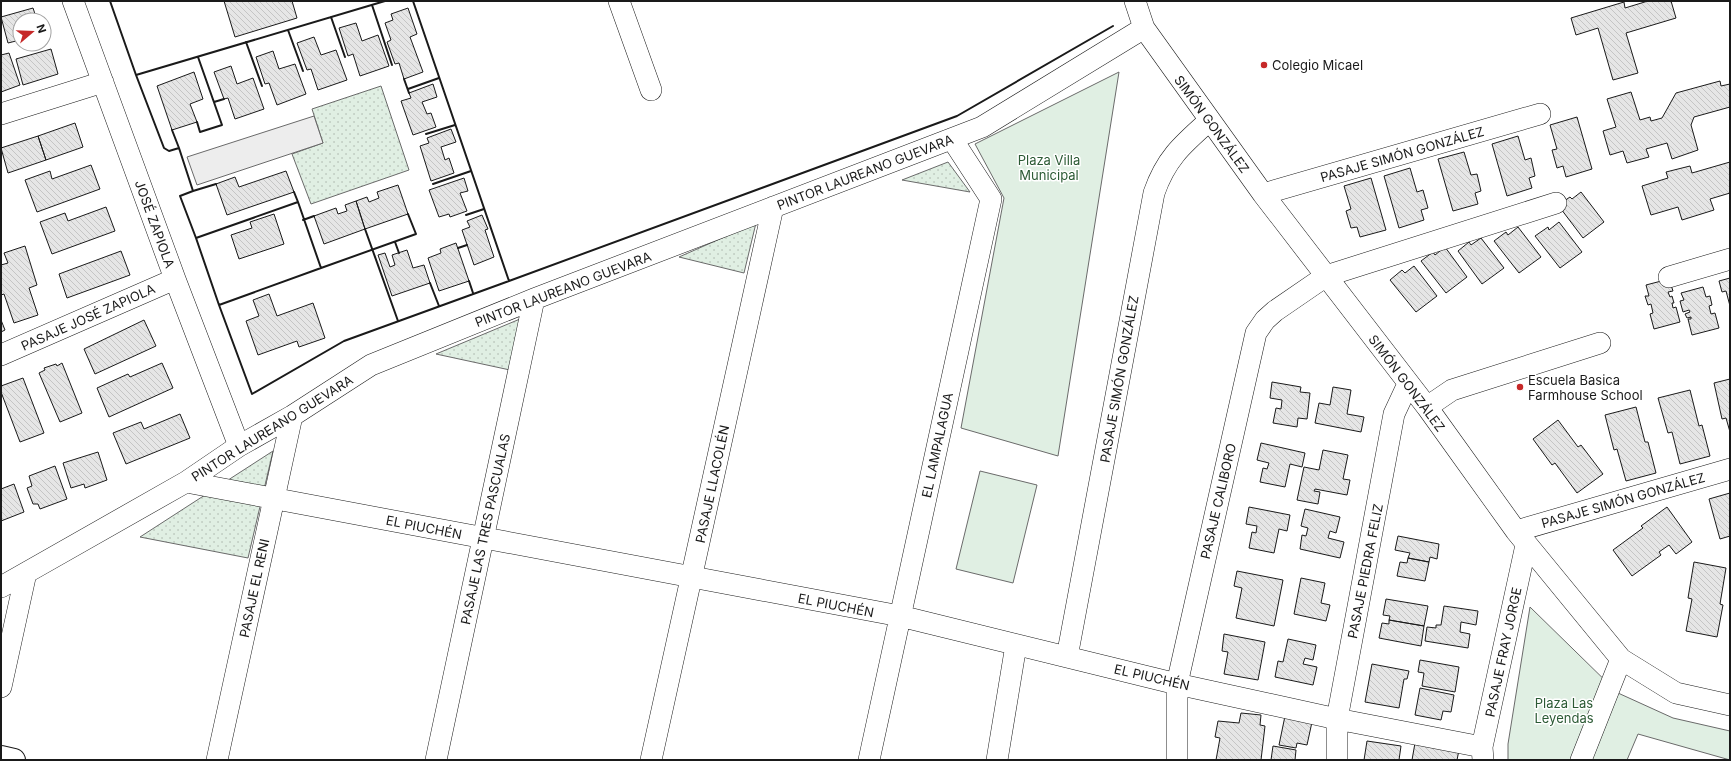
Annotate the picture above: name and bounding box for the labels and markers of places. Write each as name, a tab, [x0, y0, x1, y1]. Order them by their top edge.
place label: Colegio Micael	[1272, 57, 1363, 73]
marker: Colegio Micael	[1259, 60, 1269, 70]
place label: Escuela Basica Farmhouse School	[1528, 372, 1643, 403]
marker: Escuela Basica Farmhouse School	[1515, 382, 1525, 392]

